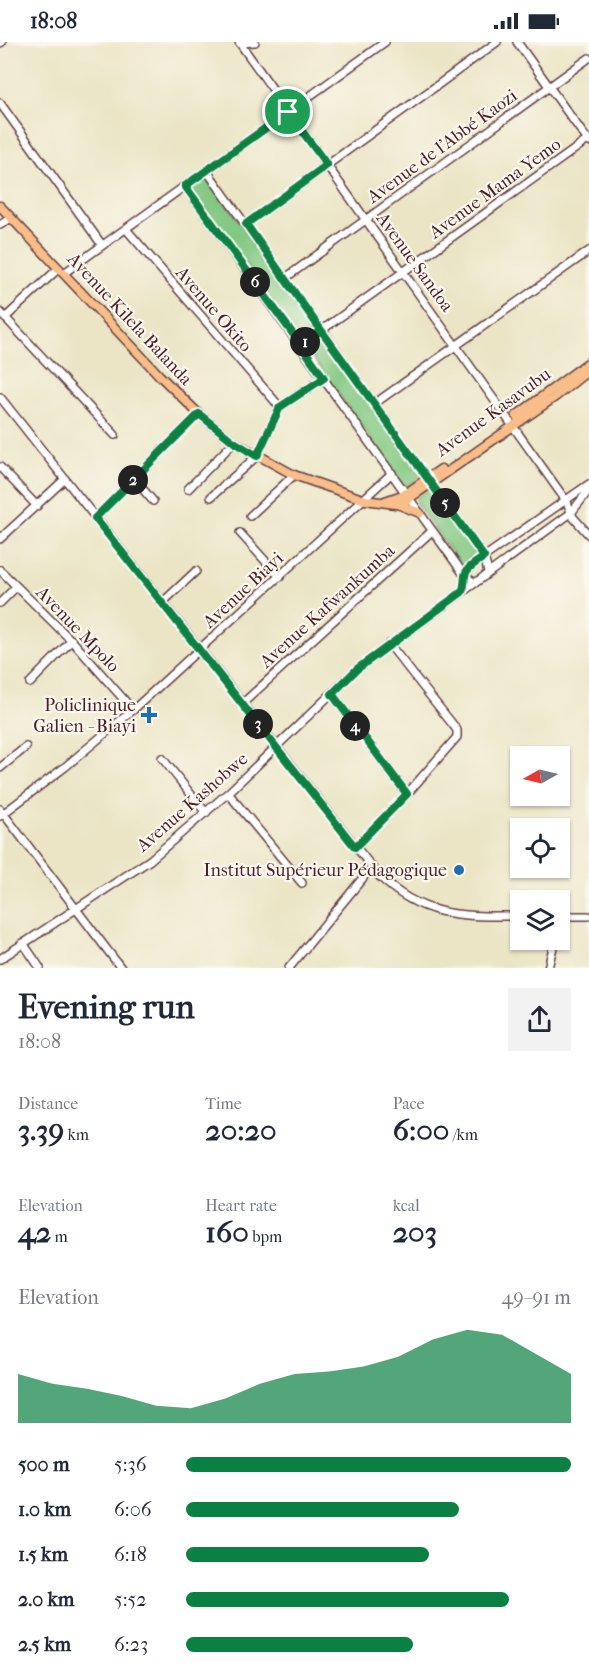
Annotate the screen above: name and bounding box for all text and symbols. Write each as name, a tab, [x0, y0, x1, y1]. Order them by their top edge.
text: 18:08	[30, 8, 77, 34]
street label: Avenue de l'Abbé Kaozi	[363, 85, 522, 208]
pin	[262, 86, 313, 137]
icon: arrive	[271, 95, 304, 128]
street label: Avenue Mama Yemo	[425, 134, 565, 244]
street label: Avenue Sandoa	[371, 208, 458, 316]
street label: Avenue Kilela Balanda	[62, 248, 197, 390]
street label: Avenue Okito	[170, 262, 256, 356]
pin: 6	[240, 267, 270, 297]
text: 6	[251, 272, 259, 291]
pin: 1	[290, 327, 320, 357]
text: 1	[302, 332, 308, 351]
street label: Avenue Kasavubu	[431, 364, 555, 462]
pin: 2	[118, 465, 148, 495]
text: 2	[129, 470, 137, 489]
pin: 5	[430, 488, 460, 518]
text: 5	[442, 493, 448, 512]
street label: Avenue Kafwankumba	[255, 540, 399, 673]
street label: Avenue Biayi	[198, 547, 288, 633]
street label: Avenue Mpolo	[31, 581, 124, 677]
place label: Policlinique Galien - Biayi	[33, 695, 137, 737]
marker: Policlinique Galien - Biayi	[140, 706, 158, 724]
pin: 3	[243, 709, 273, 739]
pin: 4	[340, 711, 370, 741]
text: 3	[255, 714, 261, 733]
text: 4	[350, 716, 360, 735]
north arrow	[510, 746, 570, 806]
map controls	[510, 746, 570, 950]
street label: Avenue Kashobwe	[132, 748, 252, 857]
button: locate	[510, 818, 570, 878]
place label: Institut Supérieur Pédagogique	[204, 860, 447, 881]
marker: Institut Supérieur Pédagogique	[452, 863, 466, 877]
button: layers	[510, 890, 570, 950]
text: Evening run	[18, 988, 195, 1027]
button: share	[508, 988, 571, 1051]
text: 18:08	[18, 1030, 61, 1053]
text: Distance	[18, 1094, 78, 1113]
text: Time	[205, 1094, 242, 1113]
text: Pace	[393, 1094, 425, 1113]
text: 3.39	[18, 1113, 64, 1148]
text: 20:20	[205, 1113, 277, 1148]
text: 6:00	[393, 1113, 449, 1148]
text: km	[64, 1125, 89, 1144]
text: /km	[449, 1125, 478, 1144]
text: Elevation	[18, 1196, 83, 1215]
text: Heart rate	[205, 1196, 277, 1215]
text: kcal	[393, 1196, 420, 1215]
text: 42	[18, 1215, 51, 1250]
text: 160	[205, 1215, 249, 1250]
text: 203	[393, 1215, 437, 1250]
text: m	[51, 1227, 68, 1246]
text: bpm	[249, 1227, 282, 1246]
text: Elevation	[18, 1286, 99, 1309]
text: 49–91 m	[501, 1286, 571, 1309]
text: 500 m	[18, 1453, 70, 1476]
text: 5:36	[114, 1453, 147, 1476]
text: 1.0 km	[18, 1498, 71, 1521]
text: 6:06	[114, 1498, 152, 1521]
text: 1.5 km	[18, 1543, 68, 1566]
text: 6:18	[114, 1543, 147, 1566]
text: 2.0 km	[18, 1588, 74, 1611]
text: 5:52	[114, 1588, 146, 1611]
text: 2.5 km	[18, 1633, 71, 1656]
text: 6:23	[114, 1633, 148, 1656]

